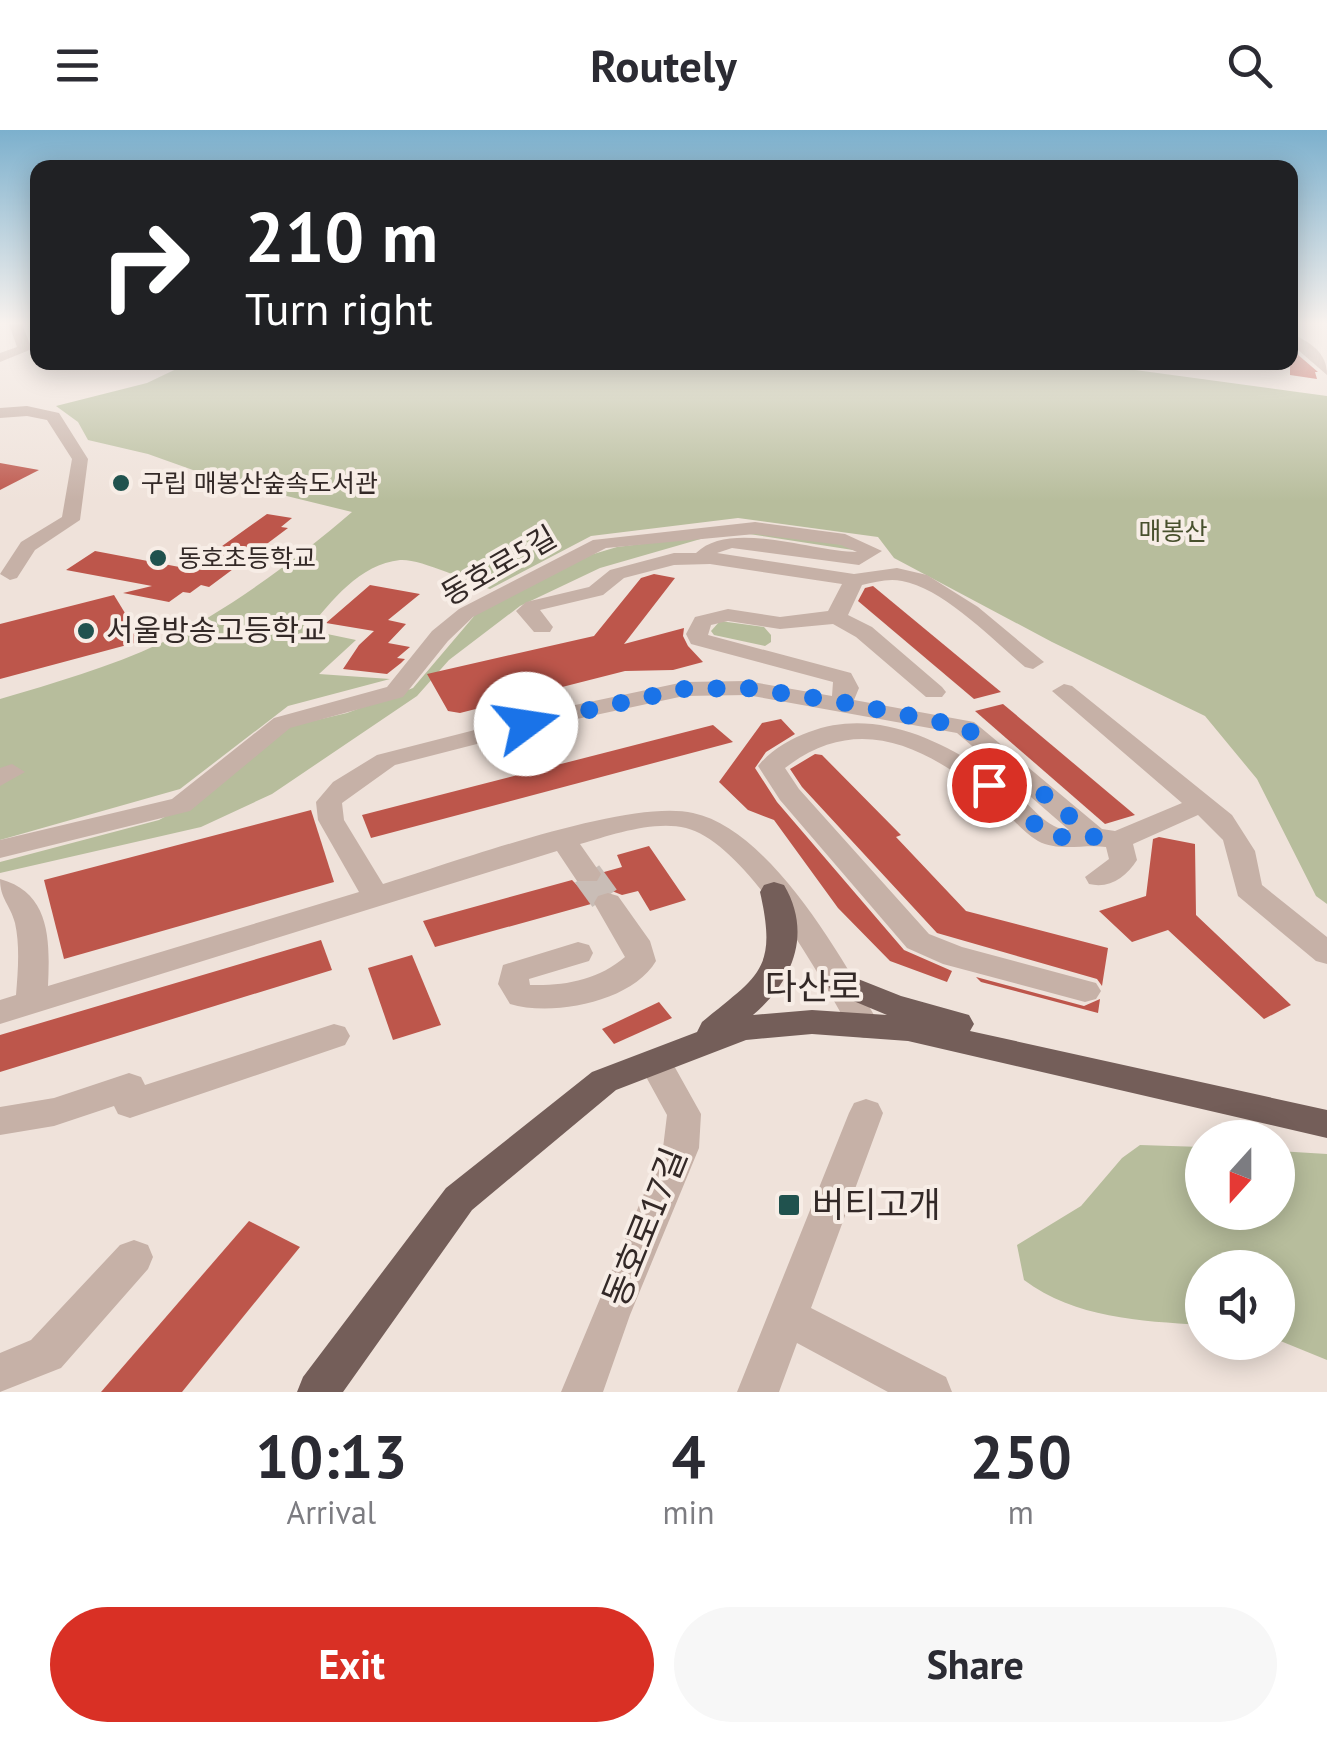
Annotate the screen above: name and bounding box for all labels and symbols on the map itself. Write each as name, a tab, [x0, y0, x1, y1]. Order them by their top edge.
place label: 구립 매봉산숲속도서관	[141, 467, 378, 499]
marker: 구립 매봉산숲속도서관	[110, 472, 132, 494]
park label: 매봉산	[1138, 515, 1208, 547]
street label: 동호로5길	[434, 516, 563, 613]
place label: 동호초등학교	[178, 542, 316, 574]
marker: 동호초등학교	[147, 547, 169, 569]
place label: 서울방송고등학교	[106, 610, 327, 649]
marker: 서울방송고등학교	[75, 620, 97, 642]
position arrow	[474, 672, 578, 776]
pin	[947, 743, 1032, 828]
street label: 다산로	[765, 963, 861, 1009]
north arrow	[1185, 1120, 1295, 1230]
street label: 동호로17길	[591, 1141, 697, 1313]
place label: 버티고개	[812, 1181, 941, 1227]
marker: 버티고개	[776, 1192, 802, 1218]

